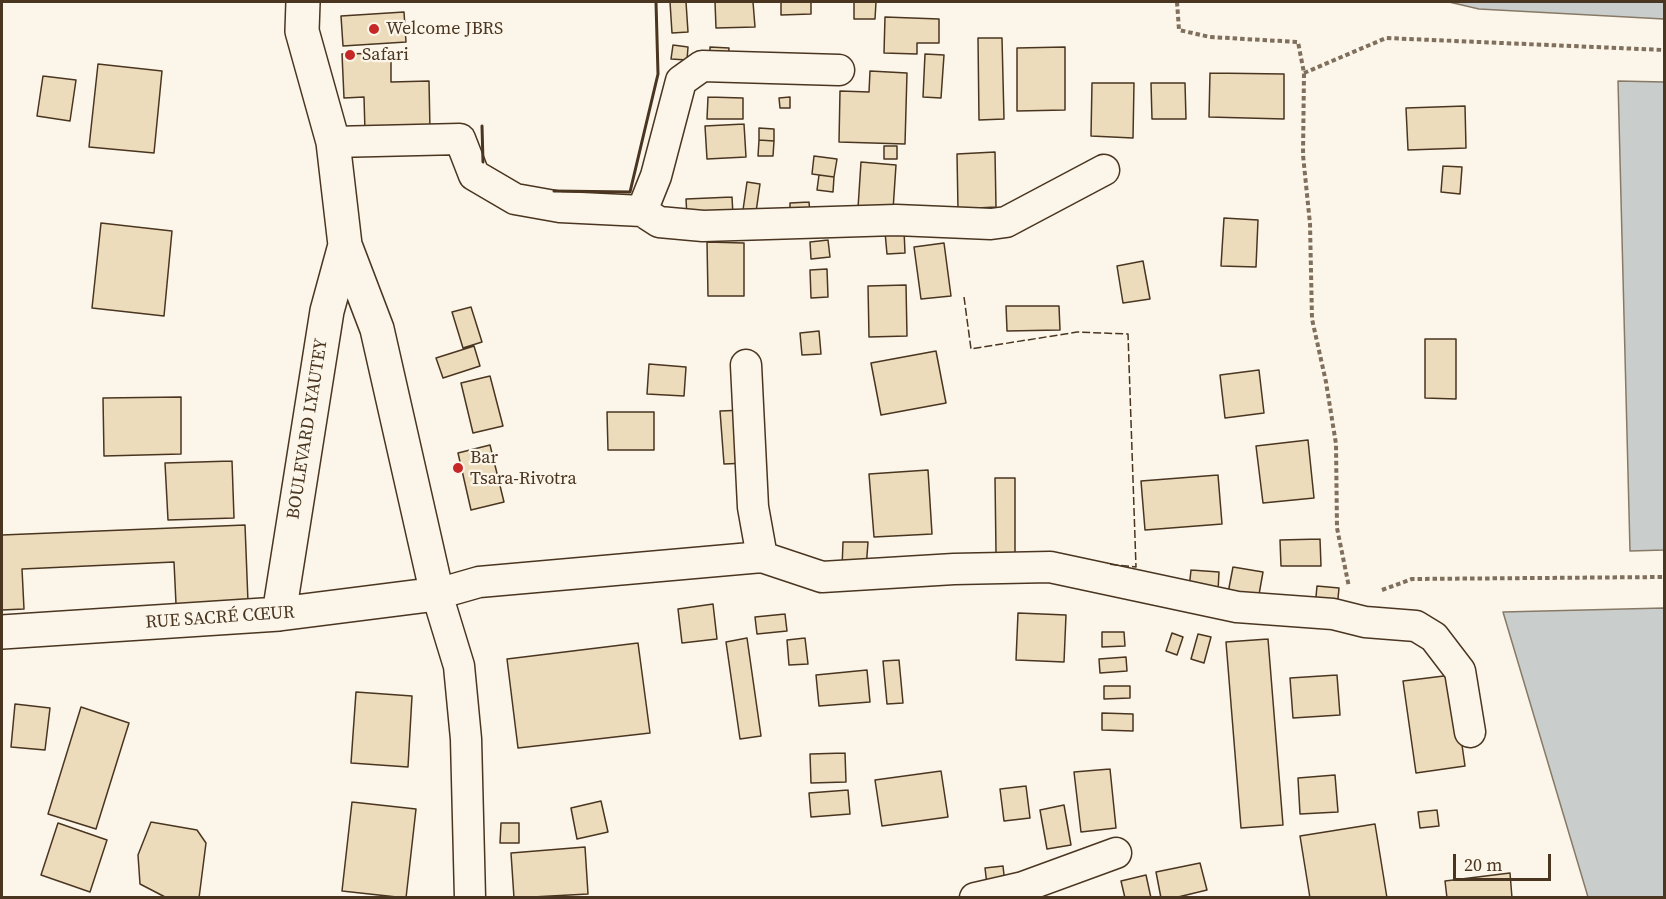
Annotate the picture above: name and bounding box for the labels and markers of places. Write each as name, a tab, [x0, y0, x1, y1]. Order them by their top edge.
place label: Welcome JBRS	[386, 18, 503, 40]
marker: Welcome JBRS	[367, 22, 381, 36]
place label: Safari	[362, 44, 409, 66]
marker: Safari	[343, 48, 357, 62]
place label: Bar Tsara-Rivotra	[470, 447, 577, 490]
marker: Bar Tsara-Rivotra	[451, 461, 465, 475]

